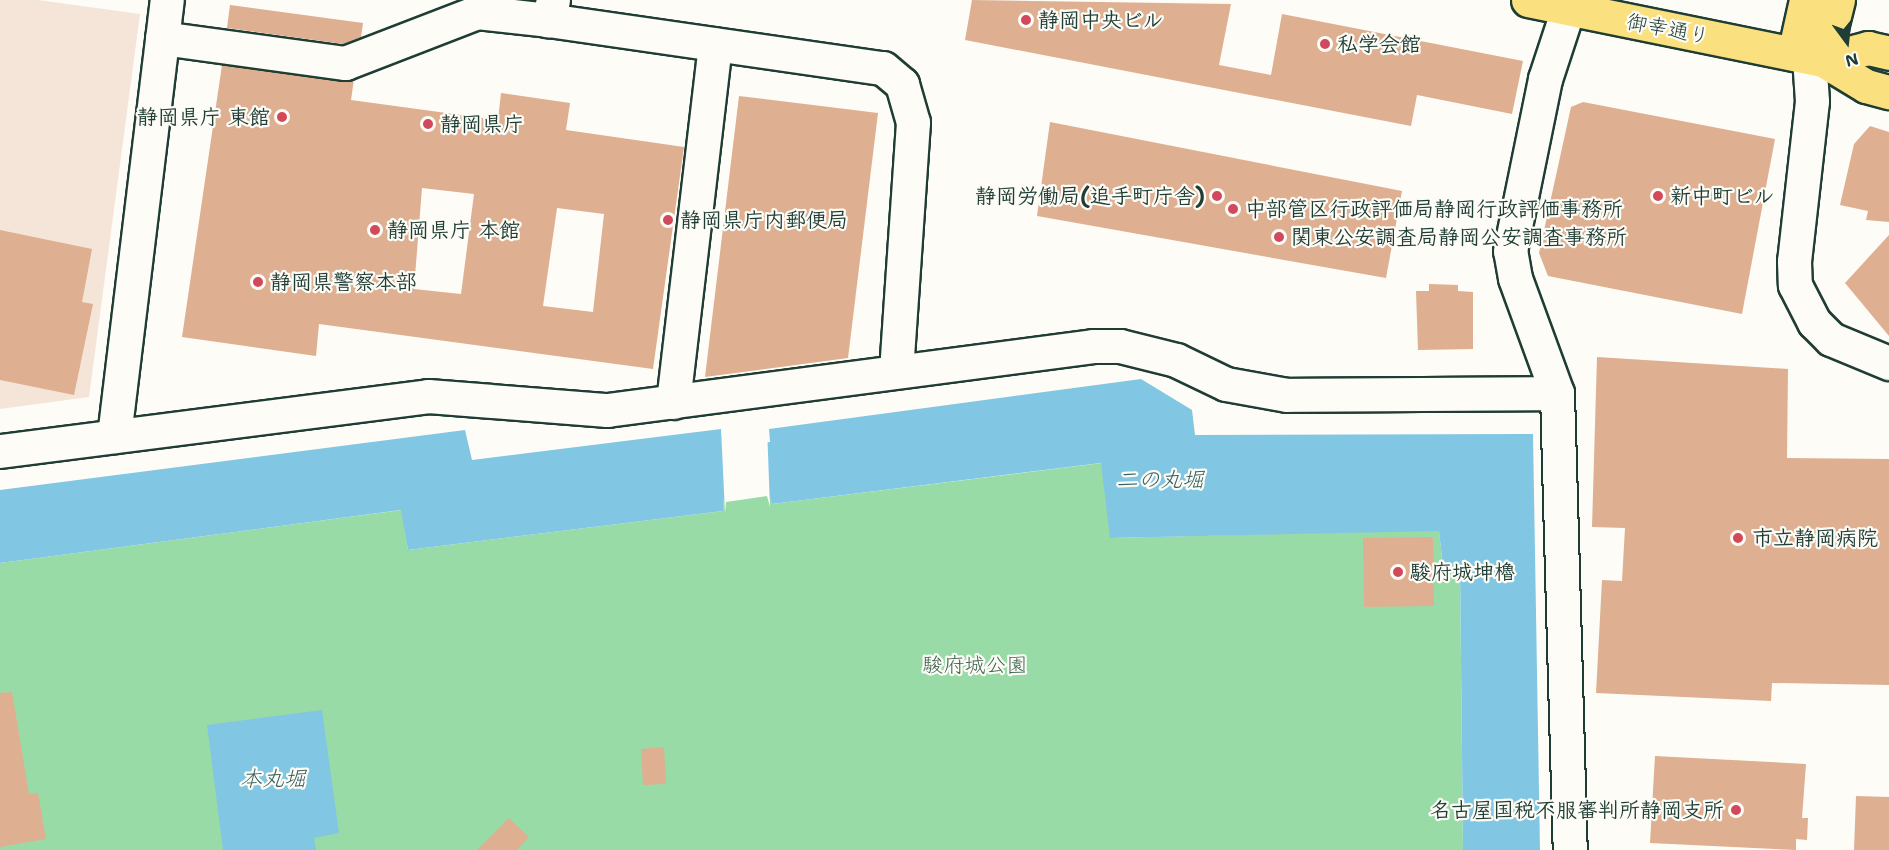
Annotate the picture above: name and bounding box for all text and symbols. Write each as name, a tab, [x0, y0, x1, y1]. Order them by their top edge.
place label: 静岡中央ビル	[1038, 7, 1164, 33]
street label: 御幸通り	[1624, 9, 1712, 49]
north arrow	[1817, 12, 1877, 72]
marker: 静岡中央ビル	[1019, 13, 1033, 27]
place label: 私学会館	[1337, 31, 1421, 57]
marker: 私学会館	[1318, 37, 1332, 51]
text: N	[1843, 48, 1861, 72]
place label: 静岡県庁 東館	[137, 104, 270, 130]
marker: 静岡県庁 東館	[275, 110, 289, 124]
place label: 静岡県庁	[440, 111, 524, 137]
marker: 静岡県庁	[421, 117, 435, 131]
place label: 静岡労働局(追手町庁舎)	[975, 183, 1205, 209]
place label: 新中町ビル	[1670, 183, 1775, 209]
marker: 静岡労働局(追手町庁舎)	[1210, 189, 1224, 203]
marker: 新中町ビル	[1651, 189, 1665, 203]
place label: 中部管区行政評価局静岡行政評価事務所	[1245, 196, 1623, 222]
marker: 中部管区行政評価局静岡行政評価事務所	[1226, 202, 1240, 216]
place label: 静岡県庁内郵便局	[680, 207, 848, 233]
marker: 静岡県庁内郵便局	[661, 213, 675, 227]
place label: 静岡県庁 本館	[387, 217, 520, 243]
marker: 静岡県庁 本館	[368, 223, 382, 237]
place label: 関東公安調査局静岡公安調査事務所	[1291, 224, 1627, 250]
marker: 関東公安調査局静岡公安調査事務所	[1272, 230, 1286, 244]
place label: 静岡県警察本部	[270, 269, 417, 295]
marker: 静岡県警察本部	[251, 275, 265, 289]
water label: 二の丸堀	[1116, 467, 1204, 493]
place label: 市立静岡病院	[1752, 525, 1878, 551]
marker: 市立静岡病院	[1729, 529, 1747, 547]
place label: 駿府城坤櫓	[1410, 559, 1515, 585]
marker: 駿府城坤櫓	[1391, 565, 1405, 579]
park label: 駿府城公園	[923, 652, 1027, 678]
water label: 本丸堀	[240, 766, 306, 792]
place label: 名古屋国税不服審判所静岡支所	[1430, 797, 1724, 823]
marker: 名古屋国税不服審判所静岡支所	[1729, 803, 1743, 817]

